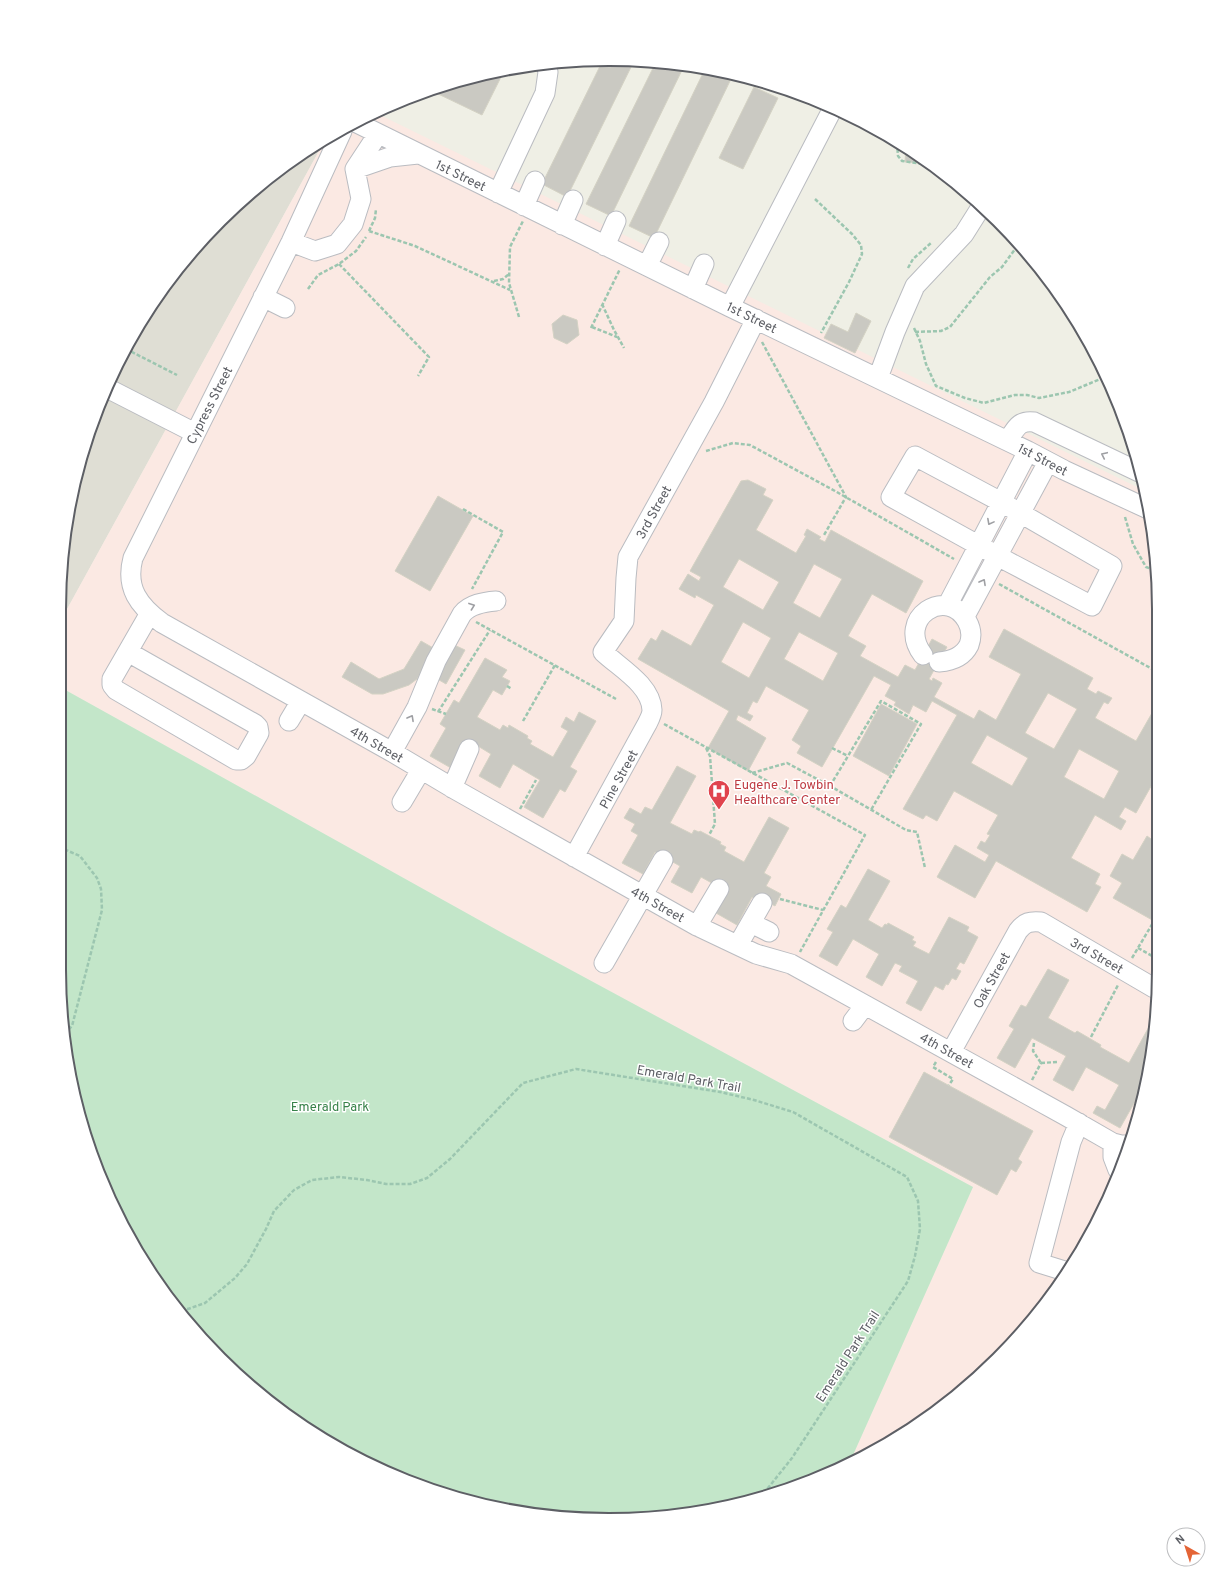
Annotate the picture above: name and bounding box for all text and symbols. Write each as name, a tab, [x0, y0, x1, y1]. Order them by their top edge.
street label: 1st Street	[432, 158, 488, 196]
street label: 1st Street	[723, 300, 779, 338]
street label: Cypress Street	[184, 364, 237, 448]
street label: 1st Street	[1014, 441, 1070, 481]
one-way arrow	[1101, 452, 1108, 460]
street label: 3rd Street	[634, 483, 676, 543]
one-way arrow	[988, 518, 995, 525]
one-way arrow	[979, 579, 986, 586]
one-way arrow	[469, 603, 476, 611]
one-way arrow	[406, 715, 413, 722]
street label: 4th Street	[346, 724, 406, 767]
street label: Pine Street	[597, 748, 643, 812]
hospital icon: Eugene J. Towbin Healthcare Center	[706, 778, 732, 811]
place label: Eugene J. Towbin Healthcare Center	[734, 778, 840, 809]
street label: 4th Street	[627, 884, 687, 927]
street label: 3rd Street	[1067, 935, 1125, 978]
street label: Oak Street	[971, 950, 1015, 1012]
street label: 4th Street	[916, 1030, 976, 1073]
street label: Emerald Park Trail	[635, 1063, 742, 1097]
park label: Emerald Park	[291, 1100, 369, 1116]
street label: Emerald Park Trail	[813, 1308, 884, 1406]
north arrow	[1166, 1527, 1206, 1567]
text: N	[1173, 1532, 1188, 1548]

